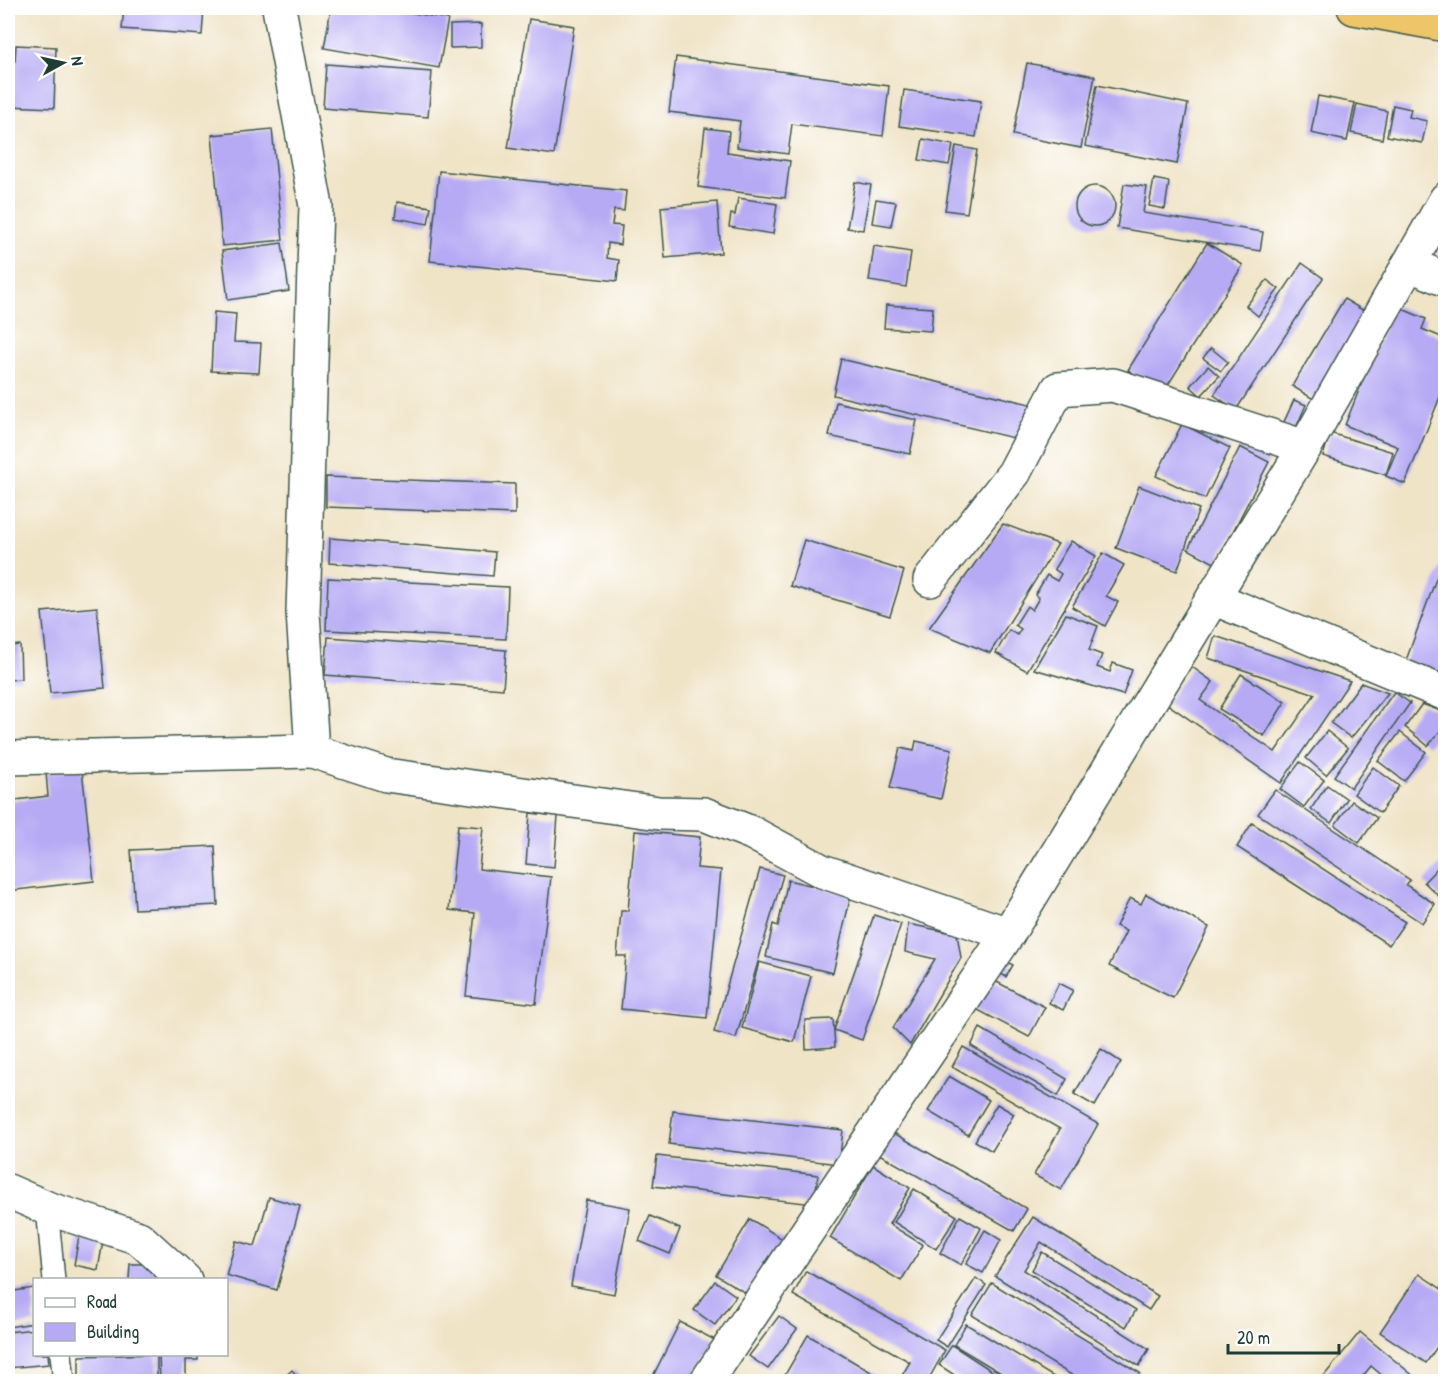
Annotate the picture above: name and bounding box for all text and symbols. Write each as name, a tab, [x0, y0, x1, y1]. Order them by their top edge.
north arrow	[33, 33, 93, 93]
text: N	[66, 55, 89, 67]
legend	[33, 1278, 228, 1356]
text: Road	[87, 1289, 117, 1314]
scale bar	[1228, 1317, 1339, 1355]
text: Building	[87, 1319, 139, 1344]
text: 20 m	[1237, 1325, 1270, 1350]

